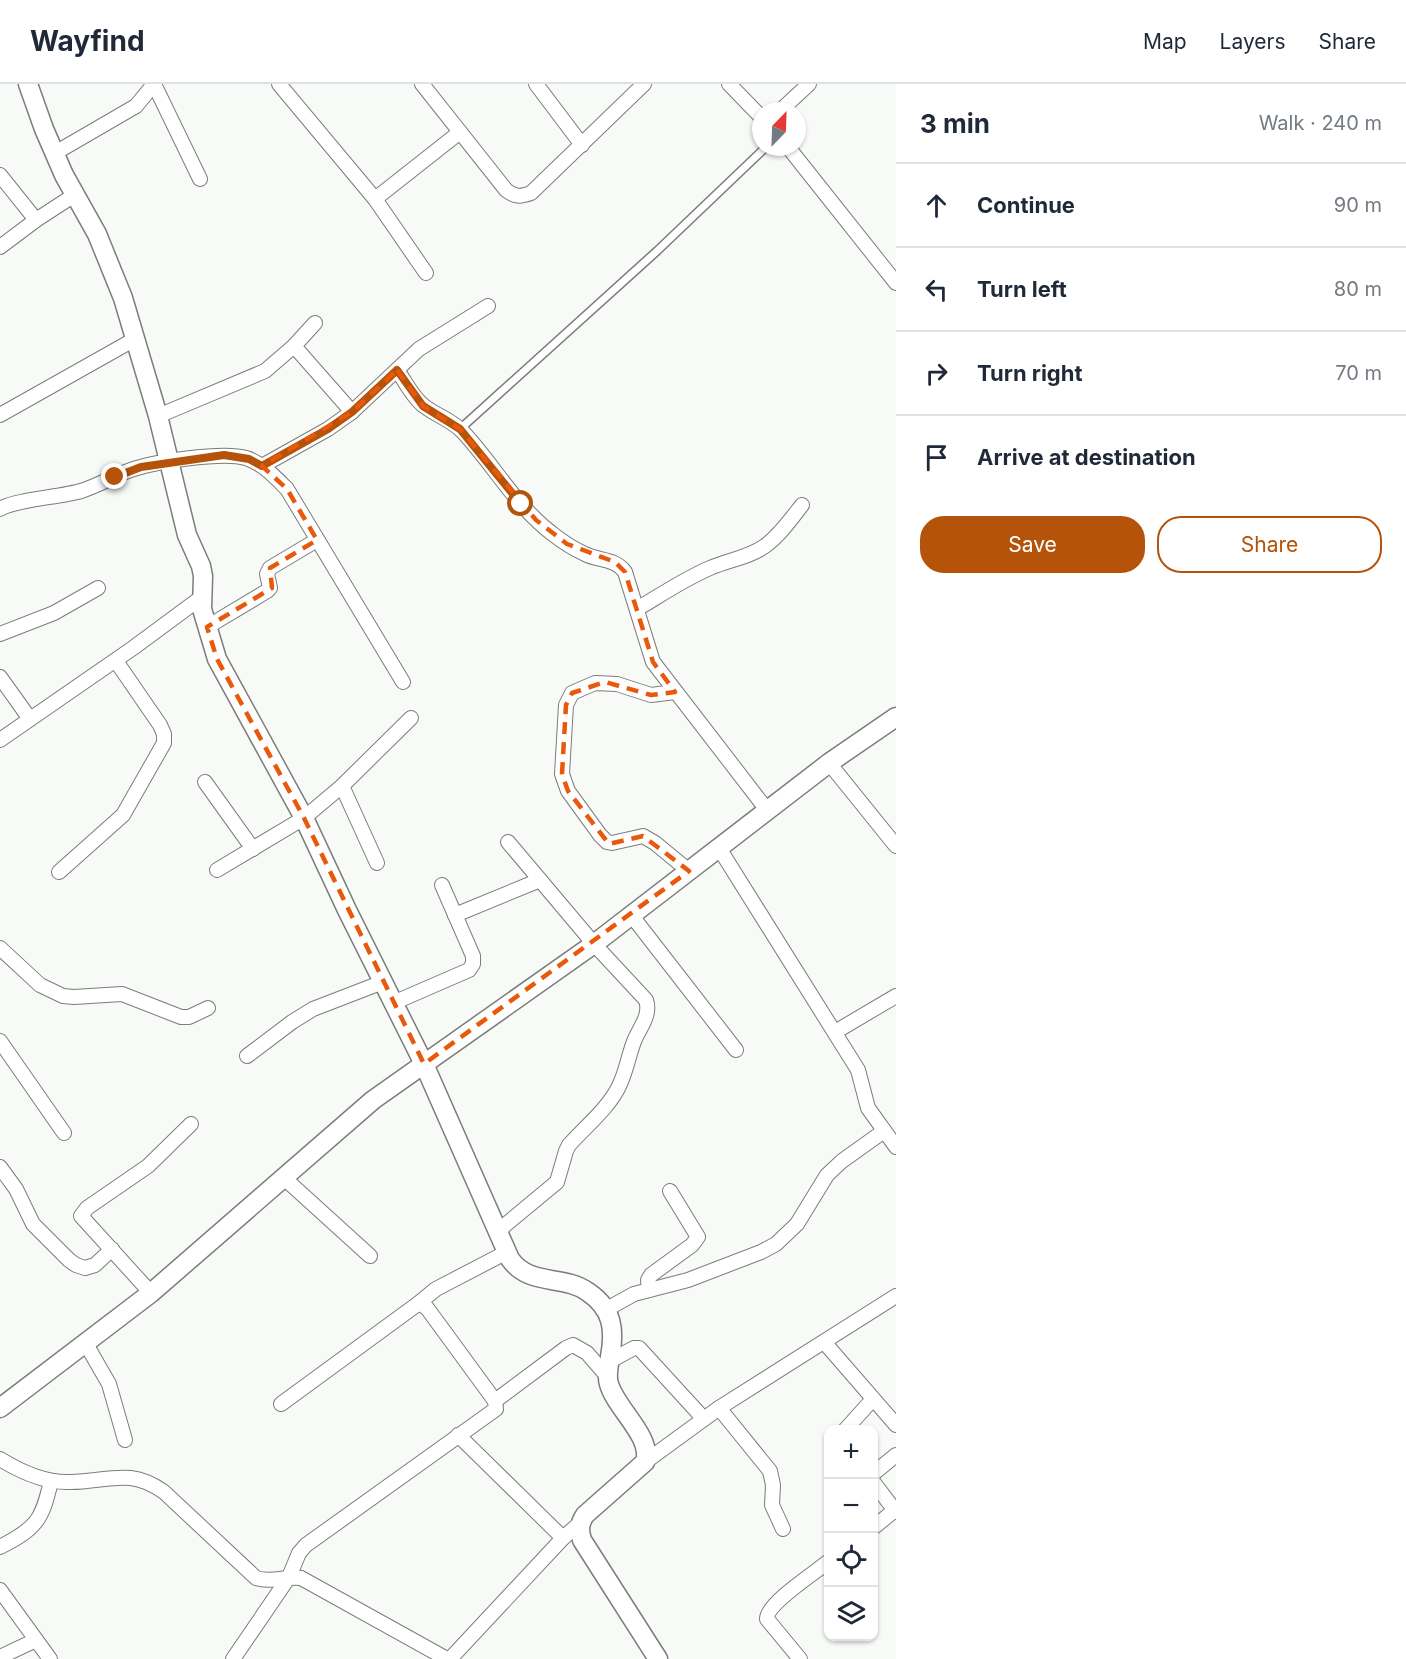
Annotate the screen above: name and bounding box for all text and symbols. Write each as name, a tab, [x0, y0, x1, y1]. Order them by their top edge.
text: Wayfind	[30, 24, 145, 58]
text: Map	[1143, 29, 1187, 54]
text: Layers	[1220, 29, 1286, 54]
text: Share	[1319, 29, 1376, 54]
north arrow	[752, 102, 806, 156]
text: 3 min	[920, 108, 990, 139]
text: Walk · 240 m	[1259, 111, 1382, 135]
icon: ahead	[920, 189, 953, 222]
text: Continue	[977, 192, 1075, 218]
text: 90 m	[1334, 193, 1382, 217]
icon: left	[920, 273, 953, 306]
text: Turn left	[977, 276, 1067, 302]
text: 80 m	[1334, 277, 1382, 301]
icon: right	[920, 357, 953, 390]
text: Turn right	[977, 360, 1083, 386]
text: 70 m	[1335, 361, 1382, 385]
icon: arrive	[920, 441, 953, 474]
text: Arrive at destination	[977, 444, 1196, 470]
route end	[101, 463, 127, 489]
route start	[507, 490, 533, 516]
button: Save	[920, 516, 1145, 573]
button: Share	[1157, 516, 1382, 573]
map controls	[824, 1425, 878, 1641]
button: +	[824, 1425, 878, 1479]
button: −	[824, 1479, 878, 1533]
button: locate	[824, 1533, 878, 1587]
button: layers	[824, 1587, 878, 1641]

